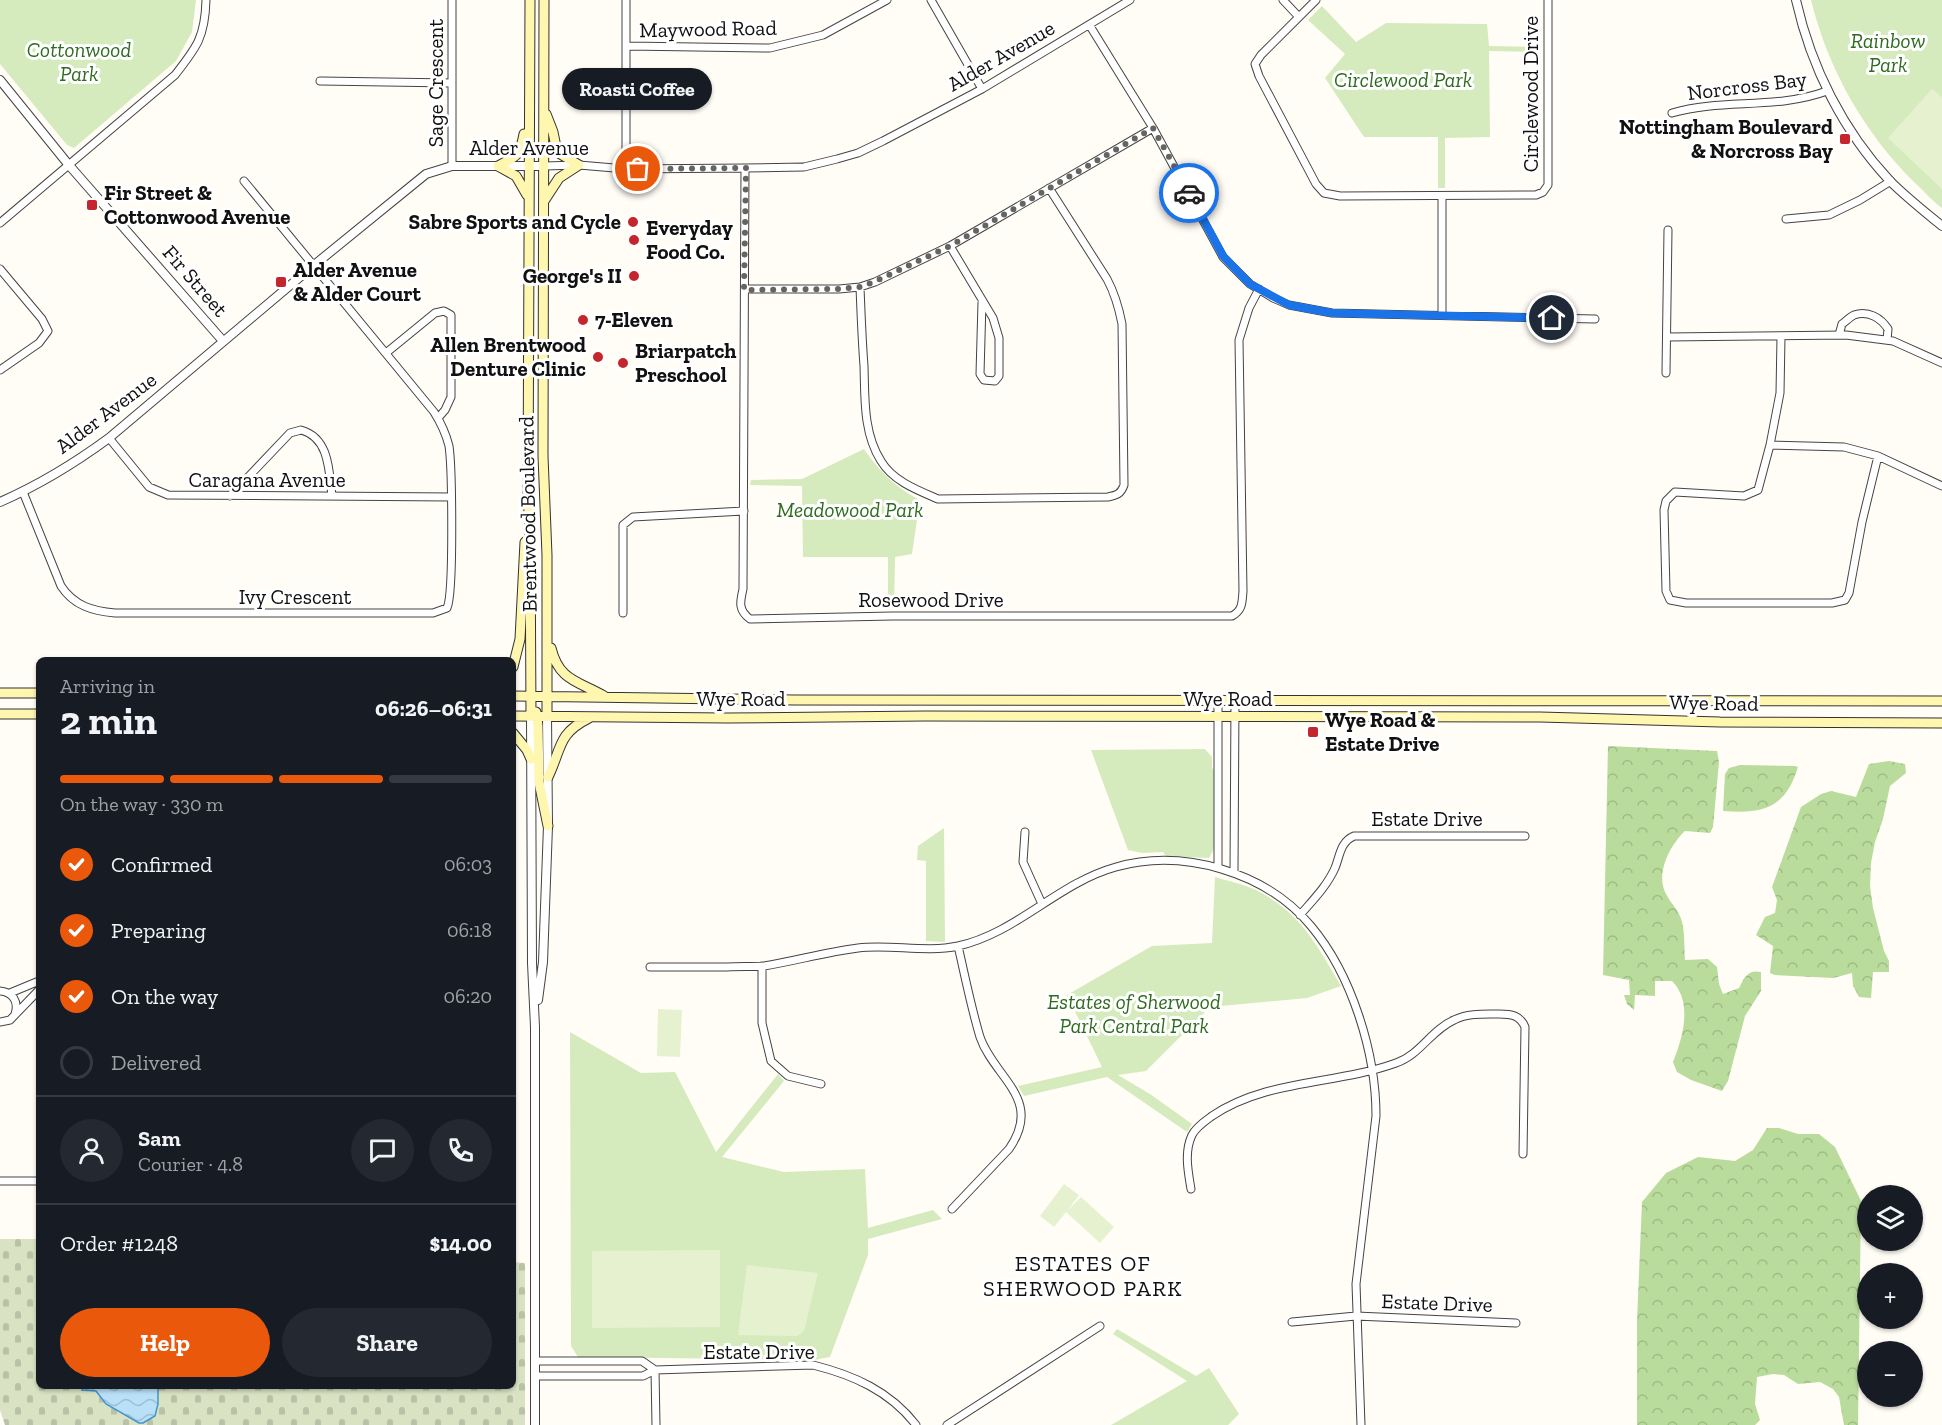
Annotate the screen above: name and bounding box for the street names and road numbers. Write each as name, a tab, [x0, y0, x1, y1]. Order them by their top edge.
street label: Maywood Road	[639, 15, 777, 42]
street label: Alder Avenue	[943, 15, 1059, 96]
street label: Circlewood Drive	[1518, 16, 1543, 172]
street label: Sage Crescent	[423, 19, 448, 147]
street label: Norcross Bay	[1686, 66, 1808, 105]
street label: Alder Avenue	[469, 135, 589, 160]
street label: Fir Street	[158, 240, 233, 322]
street label: Alder Avenue	[50, 367, 161, 459]
street label: Brentwood Boulevard	[513, 415, 542, 612]
street label: Caragana Avenue	[188, 467, 346, 492]
street label: Ivy Crescent	[239, 584, 351, 609]
street label: Rosewood Drive	[858, 587, 1004, 612]
street label: Wye Road	[696, 686, 786, 711]
street label: Wye Road	[1183, 686, 1273, 711]
street label: Wye Road	[1669, 689, 1759, 716]
street label: Estate Drive	[1371, 806, 1483, 831]
street label: Estate Drive	[1381, 1288, 1493, 1317]
street label: Estate Drive	[703, 1339, 815, 1364]

